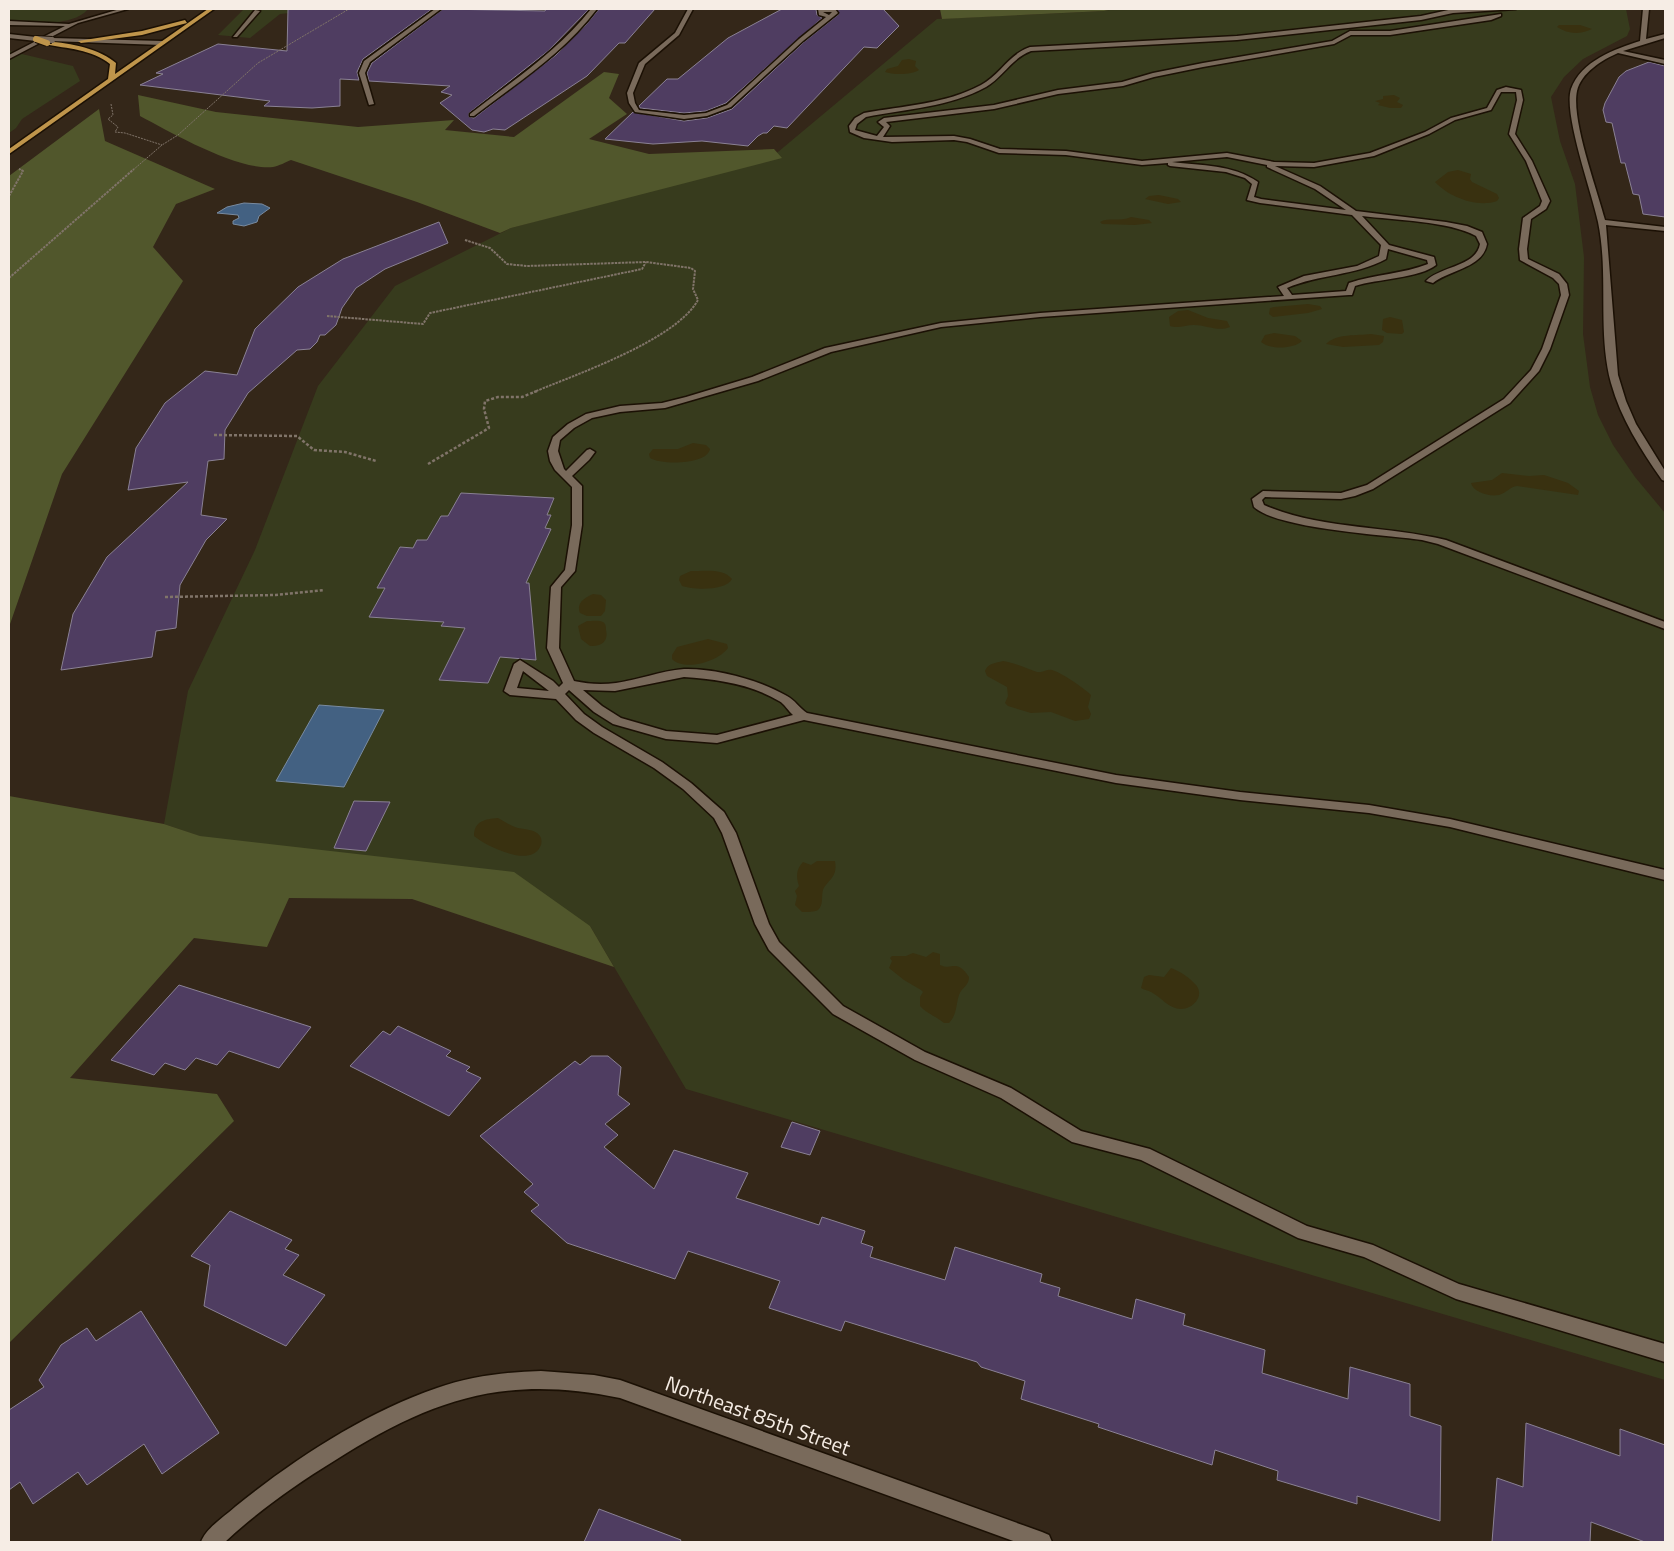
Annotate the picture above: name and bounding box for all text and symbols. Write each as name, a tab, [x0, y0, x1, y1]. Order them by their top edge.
street label: Northeast 85th Street	[661, 1367, 856, 1464]

